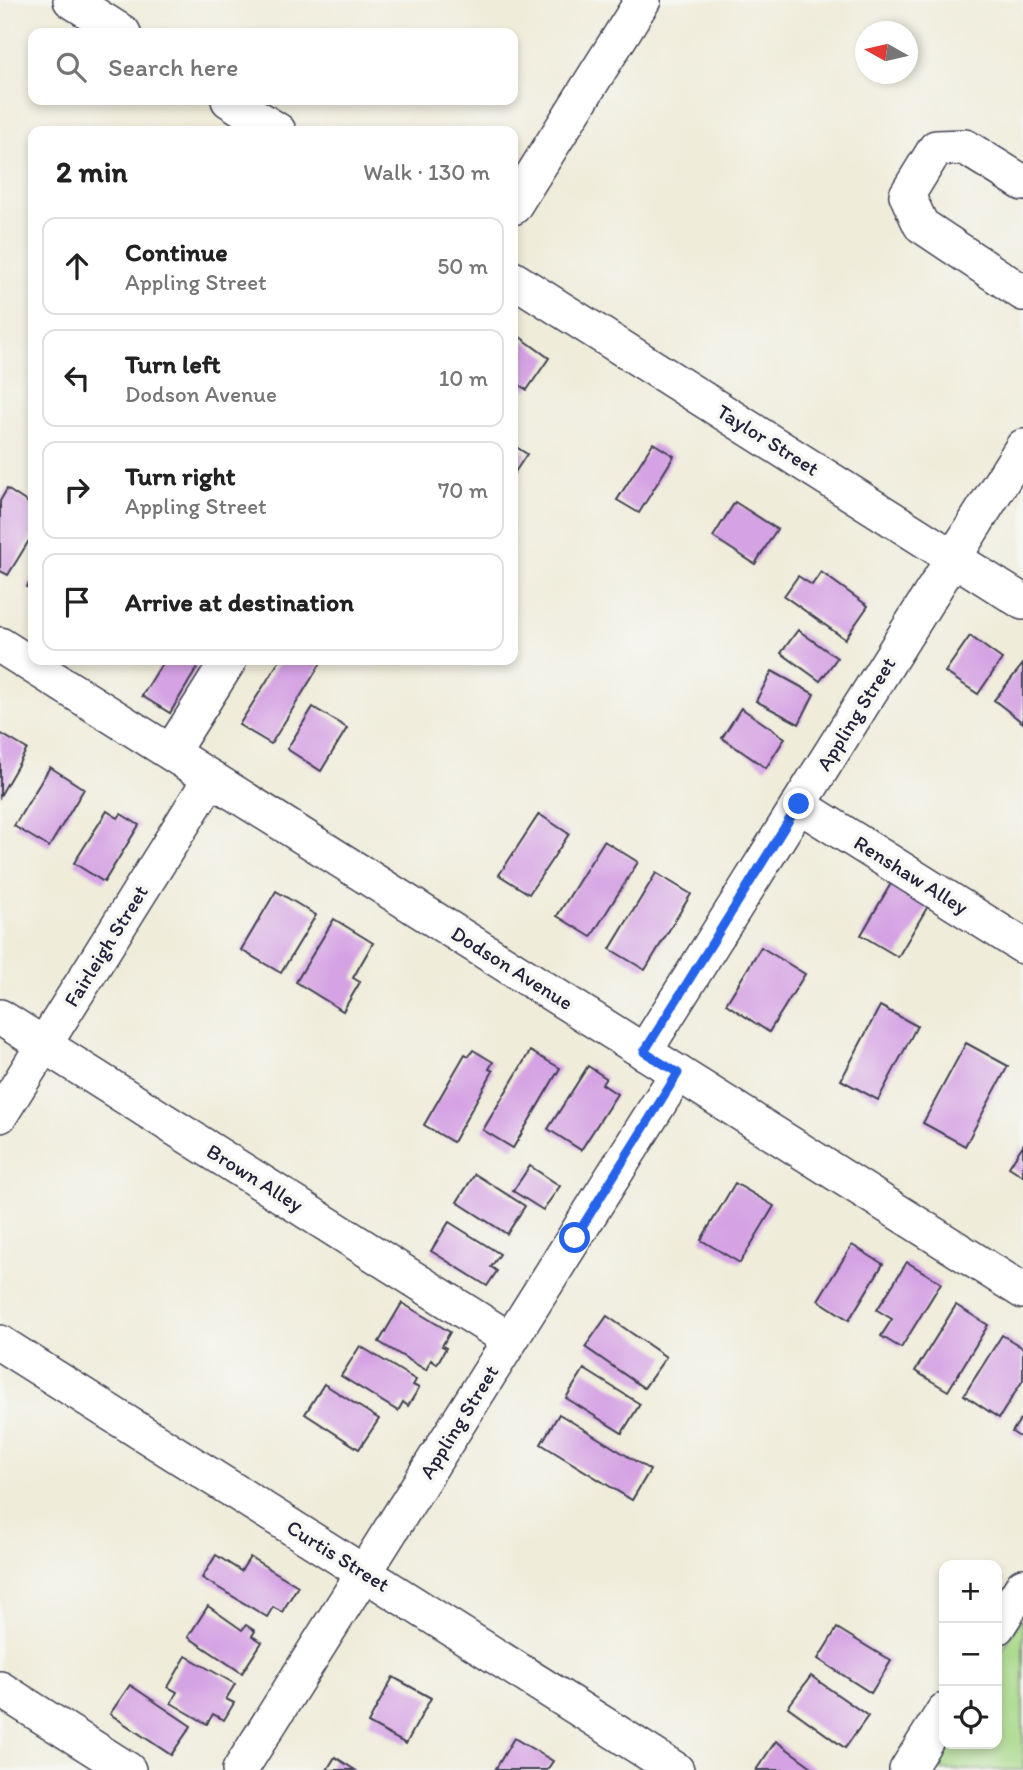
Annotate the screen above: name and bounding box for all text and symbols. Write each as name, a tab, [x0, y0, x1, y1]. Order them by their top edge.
north arrow	[855, 21, 918, 84]
search box	[28, 28, 518, 105]
icon: search	[52, 48, 90, 86]
text: Search here	[108, 51, 238, 83]
text: 2 min	[56, 153, 127, 190]
text: Walk · 130 m	[363, 158, 490, 186]
text: Continue	[125, 236, 228, 268]
icon: ahead	[58, 247, 96, 285]
text: 50 m	[437, 252, 488, 280]
text: Appling Street	[125, 268, 267, 296]
text: Turn left	[125, 348, 221, 380]
icon: left	[58, 359, 96, 397]
text: 10 m	[439, 364, 488, 392]
text: Dodson Avenue	[125, 380, 277, 408]
street label: Taylor Street	[713, 398, 824, 481]
text: Turn right	[125, 460, 236, 492]
icon: right	[58, 471, 96, 509]
text: 70 m	[438, 476, 488, 504]
text: Appling Street	[125, 492, 267, 520]
icon: arrive	[58, 583, 96, 621]
text: Arrive at destination	[125, 586, 354, 618]
street label: Appling Street	[811, 652, 901, 775]
route end	[783, 788, 814, 819]
street label: Renshaw Alley	[850, 830, 973, 920]
street label: Fairleigh Street	[58, 880, 153, 1011]
street label: Dodson Avenue	[447, 920, 578, 1015]
street label: Brown Alley	[202, 1138, 308, 1217]
route start	[559, 1222, 590, 1253]
street label: Appling Street	[414, 1360, 504, 1483]
street label: Curtis Street	[282, 1514, 394, 1597]
map controls	[939, 1560, 1002, 1749]
button: +	[939, 1560, 1002, 1623]
button: −	[939, 1623, 1002, 1686]
button: locate	[939, 1686, 1002, 1749]

